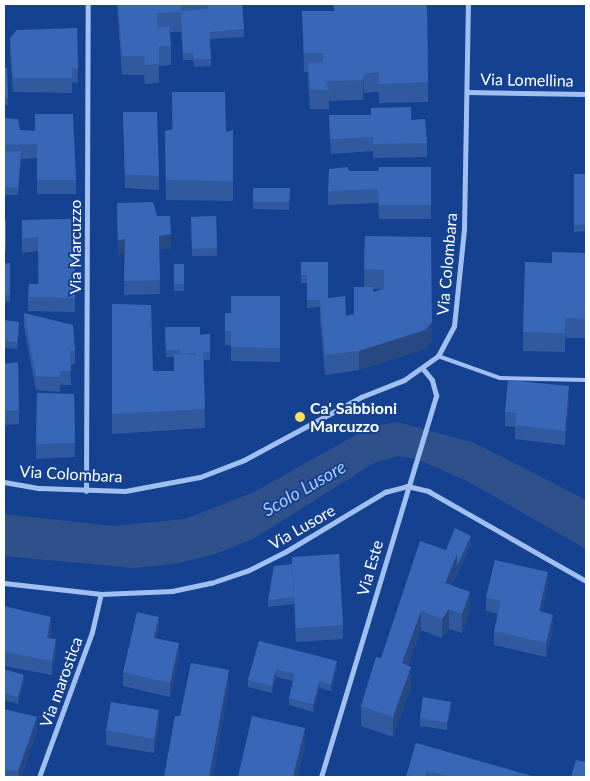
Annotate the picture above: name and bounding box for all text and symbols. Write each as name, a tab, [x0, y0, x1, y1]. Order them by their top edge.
street label: Via Lomellina	[480, 70, 574, 90]
street label: Via Marcuzzo	[65, 200, 85, 294]
street label: Via Colombara	[433, 212, 461, 316]
place label: Ca' Sabbioni Marcuzzo	[310, 398, 397, 436]
marker: Ca' Sabbioni Marcuzzo	[294, 411, 306, 423]
water label: Scolo Lusore	[258, 455, 350, 521]
street label: Via Colombara	[19, 462, 123, 486]
street label: Via Lusore	[265, 500, 339, 554]
street label: Via Este	[353, 538, 387, 598]
street label: Via marostica	[36, 634, 86, 730]

